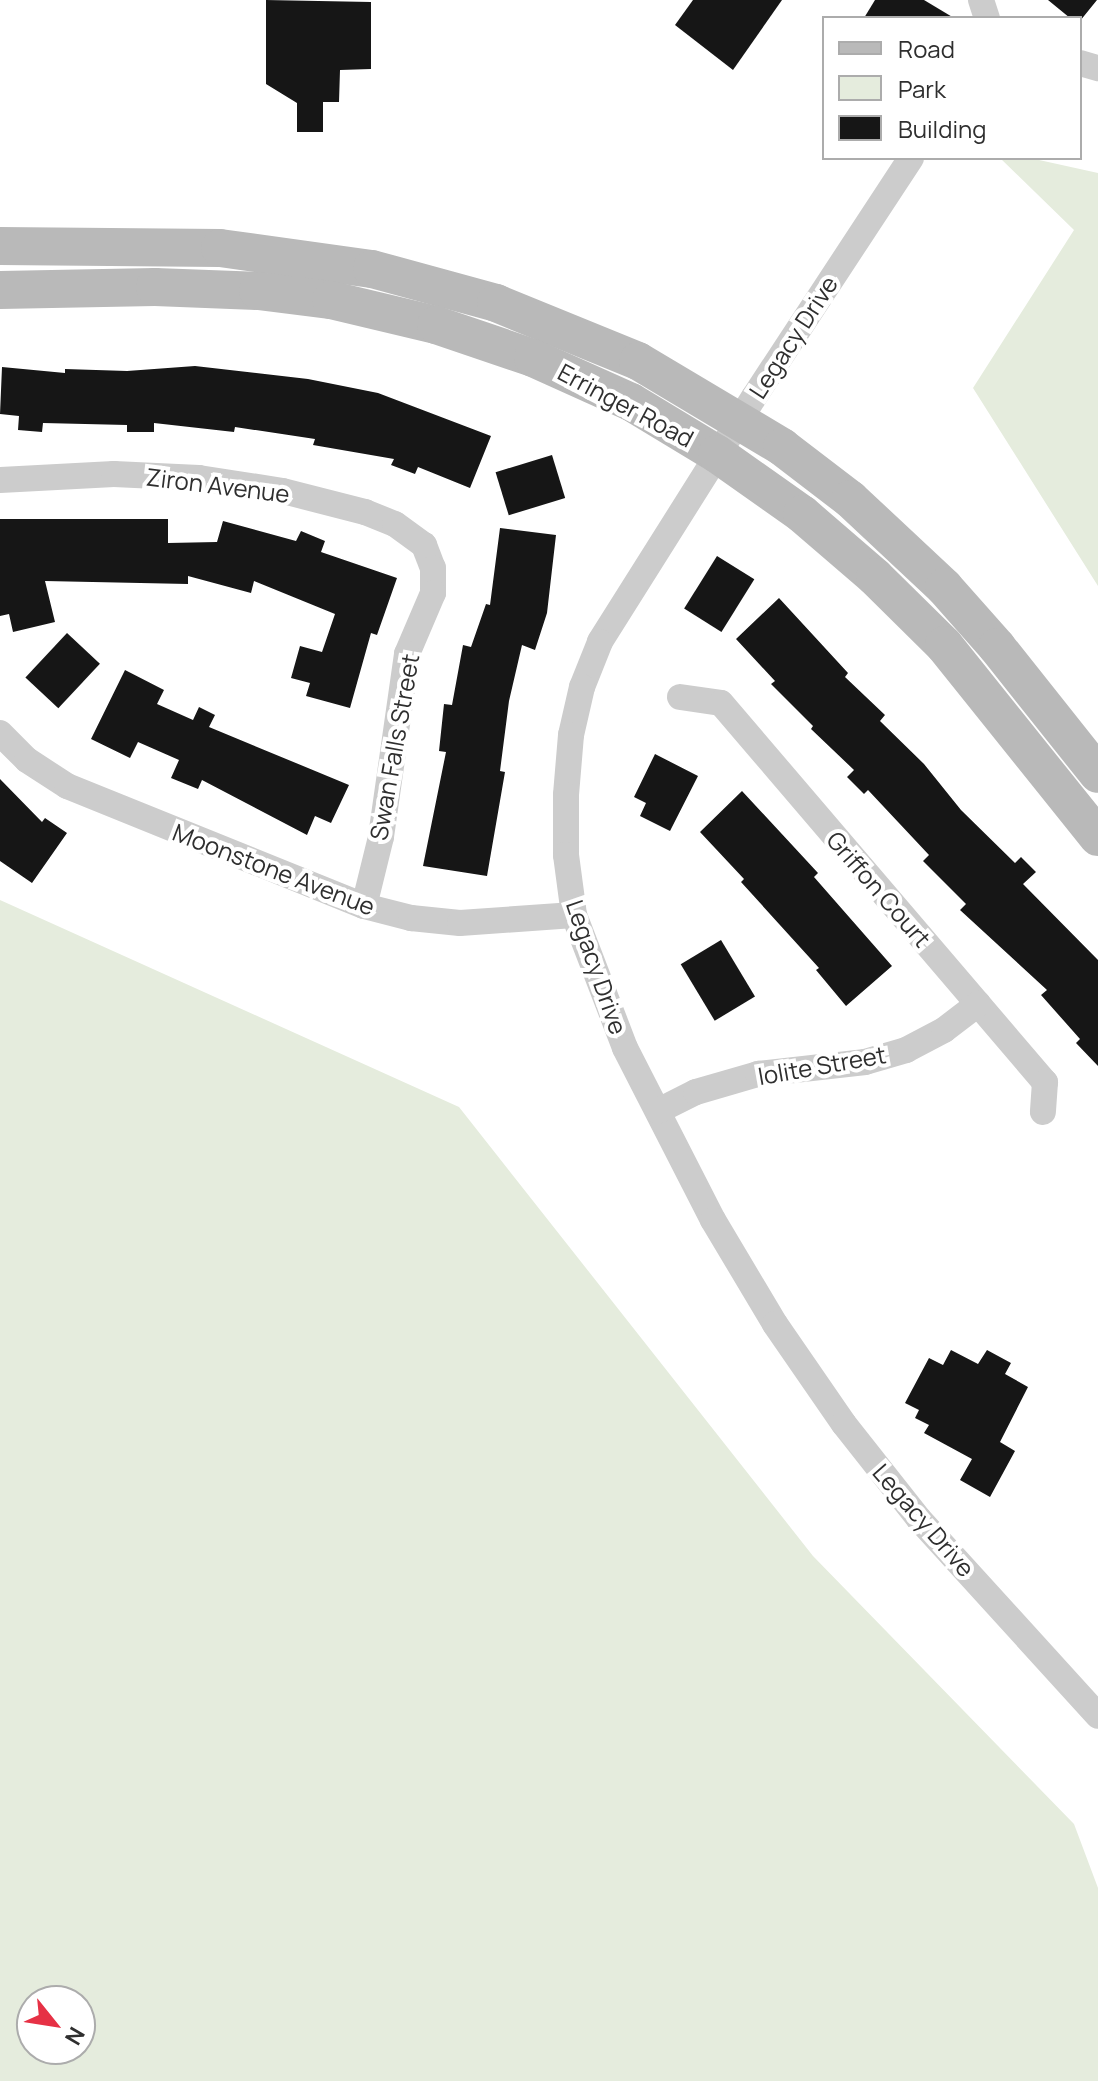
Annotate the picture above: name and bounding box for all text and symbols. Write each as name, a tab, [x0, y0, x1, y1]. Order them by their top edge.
legend	[822, 16, 1082, 160]
text: Road	[898, 32, 955, 65]
text: Park	[898, 72, 946, 105]
text: Building	[898, 112, 986, 145]
street label: Legacy Drive	[743, 270, 843, 404]
street label: Erringer Road	[553, 357, 699, 453]
street label: Ziron Avenue	[145, 462, 291, 508]
street label: Swan Falls Street	[363, 651, 425, 843]
street label: Moonstone Avenue	[169, 817, 379, 921]
street label: Griffon Court	[821, 825, 937, 953]
street label: Legacy Drive	[561, 896, 633, 1038]
street label: Iolite Street	[756, 1040, 888, 1090]
street label: Legacy Drive	[867, 1458, 981, 1582]
north arrow	[16, 1985, 96, 2065]
text: N	[58, 2022, 92, 2050]

